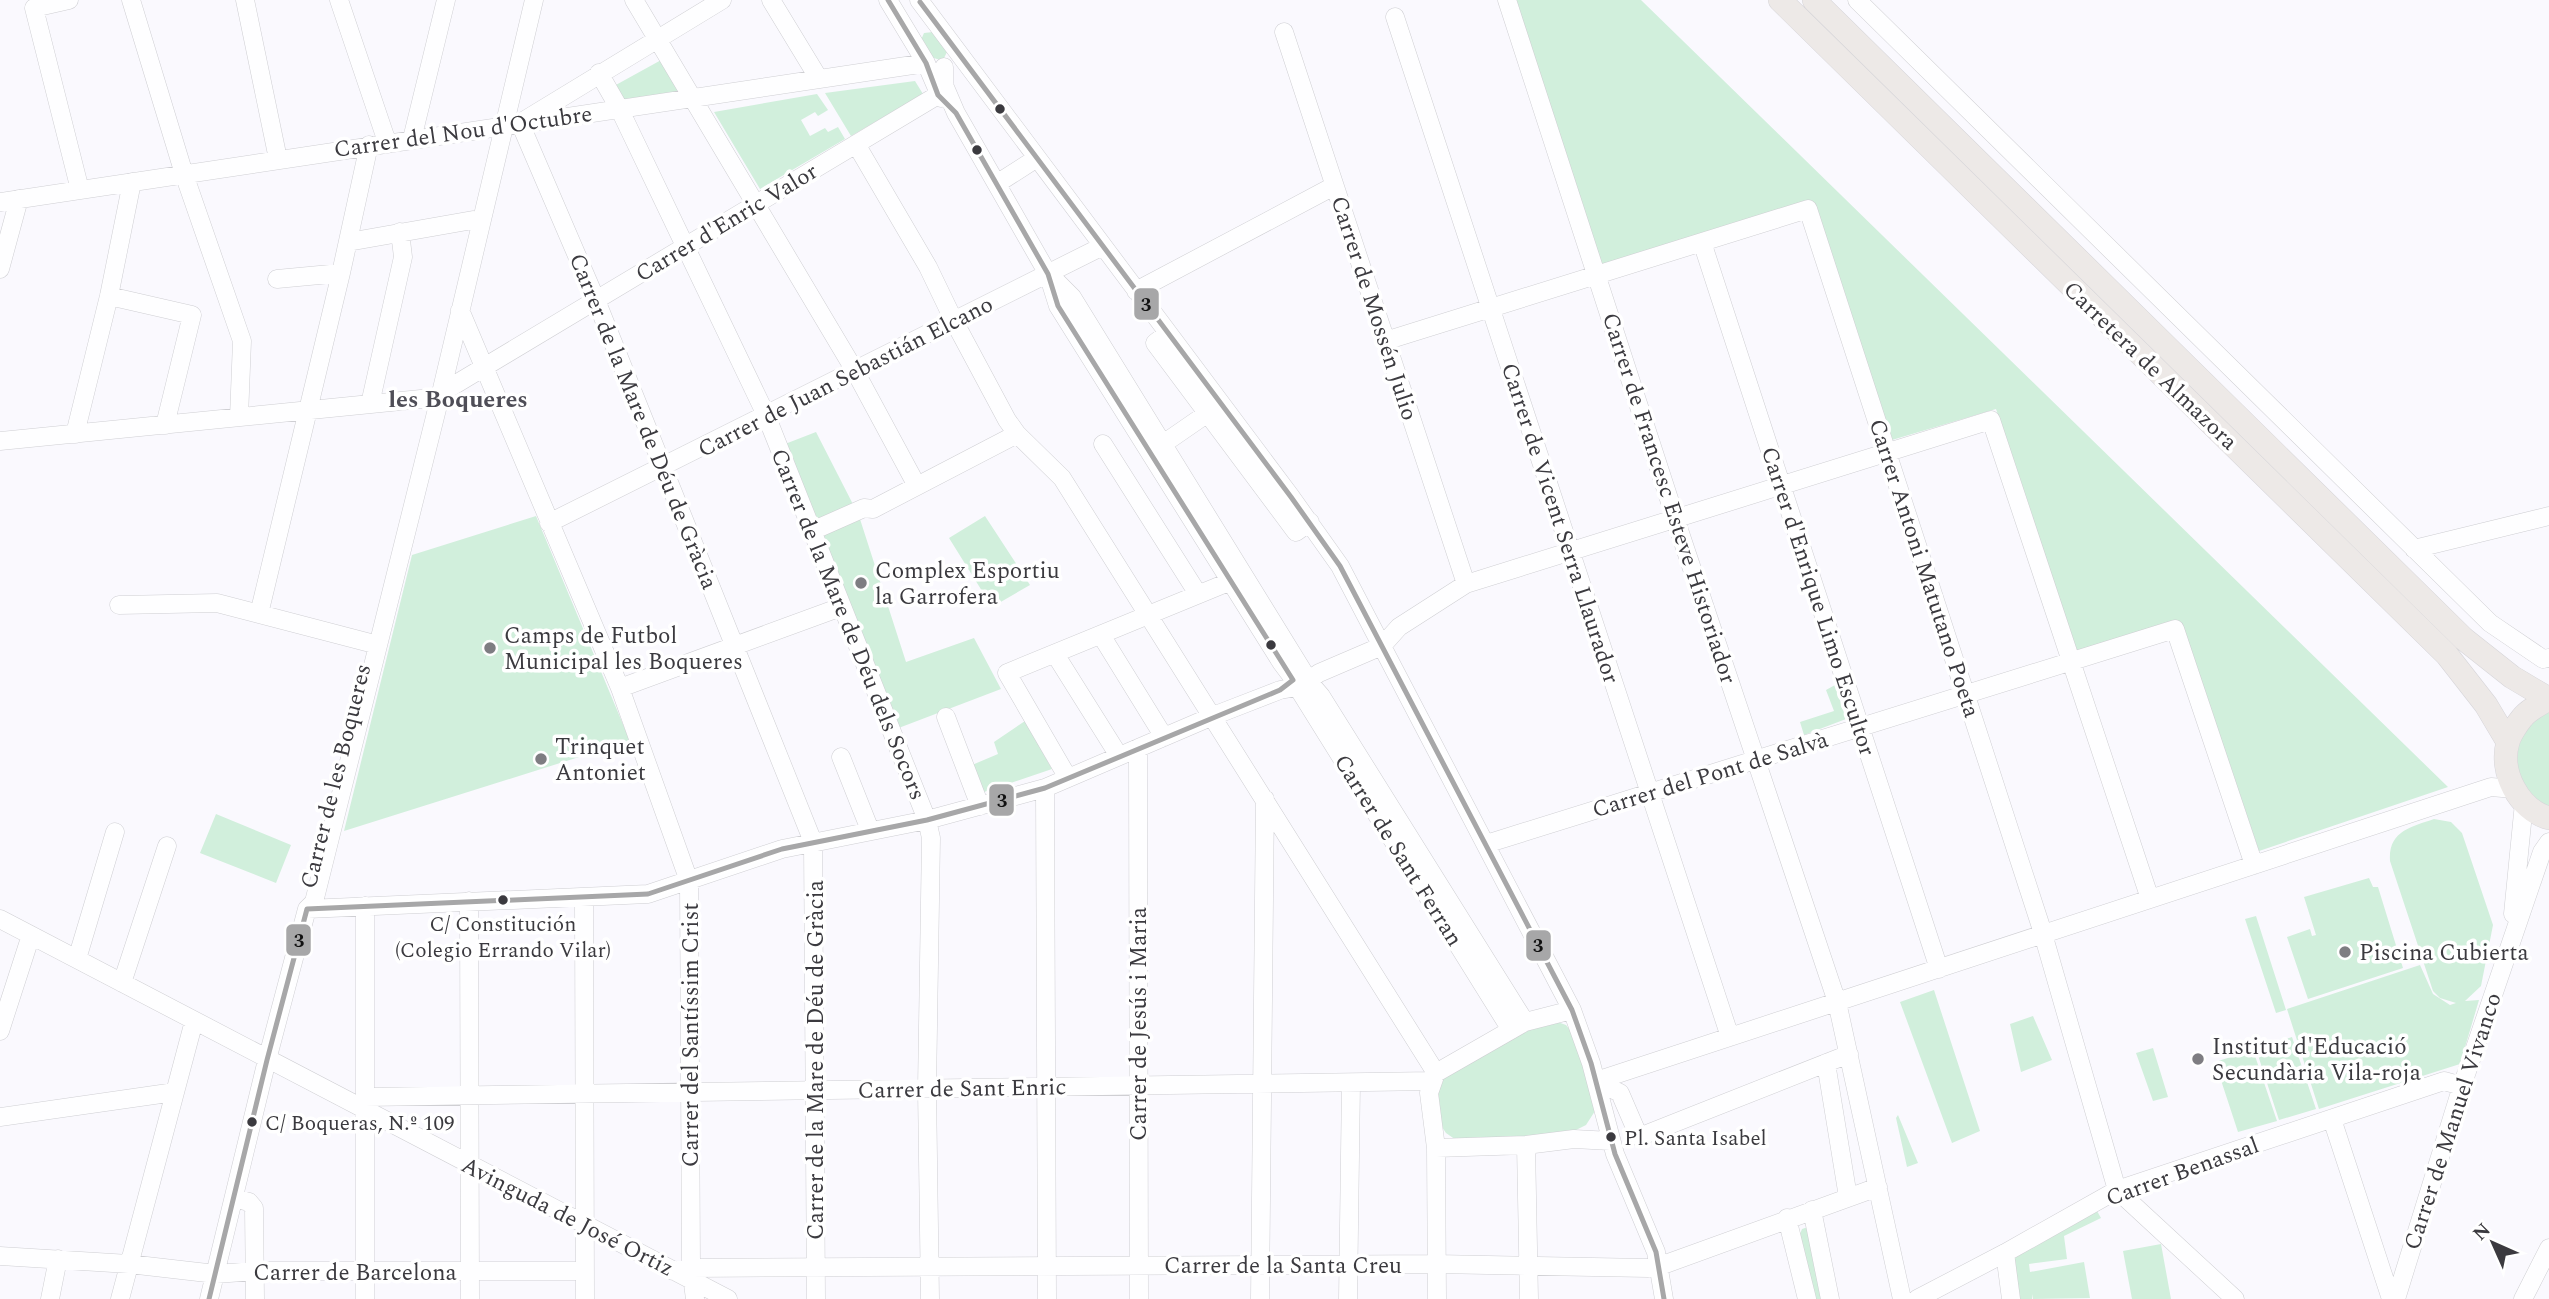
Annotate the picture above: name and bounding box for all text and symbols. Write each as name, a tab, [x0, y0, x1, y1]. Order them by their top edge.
street label: Carrer del Nou d'Octubre	[332, 97, 595, 168]
unlabelled marker	[993, 102, 1007, 116]
unlabelled marker	[970, 143, 984, 157]
street label: Carrer d'Enric Valor	[629, 155, 825, 292]
street label: Carrer de Mossén Julio	[1321, 192, 1426, 425]
street label: Carrer de la Mare de Déu de Gràcia	[559, 248, 726, 595]
street label: Carretera de Almazora	[2055, 273, 2245, 459]
street label: Carrer de Juan Sebastián Elcano	[692, 287, 999, 467]
line badge: 3	[1133, 287, 1160, 321]
text: 3	[1141, 291, 1152, 320]
street label: Carrer de Francesc Esteve Historiador	[1592, 308, 1745, 688]
street label: Carrer de Vicent Serra Llaurador	[1491, 359, 1628, 688]
district label: les Boqueres	[388, 382, 528, 418]
street label: Carrer Antoni Matutano Poeta	[1859, 415, 1988, 722]
street label: Carrer d'Enrique Limo Escultor	[1751, 442, 1884, 761]
street label: Carrer de la Mare de Déu dels Socors	[761, 443, 934, 806]
place label: Complex Esportiu la Garrofera	[875, 554, 1060, 615]
marker: Complex Esportiu la Garrofera	[853, 575, 869, 591]
place label: Camps de Futbol Municipal les Boqueres	[504, 619, 743, 680]
unlabelled marker	[1264, 638, 1278, 652]
marker: Camps de Futbol Municipal les Boqueres	[482, 640, 498, 656]
street label: Carrer de les Boqueres	[292, 660, 381, 892]
street label: Carrer del Pont de Salvà	[1588, 723, 1833, 828]
place label: Trinquet Antoniet	[555, 730, 646, 791]
street label: Carrer de Sant Ferran	[1324, 748, 1471, 954]
marker: Trinquet Antoniet	[533, 751, 549, 767]
line badge: 3	[988, 783, 1015, 817]
text: 3	[997, 787, 1008, 816]
street label: Carrer de la Mare de Déu de Gràcia	[799, 880, 834, 1240]
marker: C/ Constitución (Colegio Errando Vilar)	[496, 893, 510, 907]
street label: Carrer del Santíssim Crist	[674, 903, 709, 1167]
street label: Carrer de Jesús i Maria	[1122, 907, 1157, 1141]
place label: C/ Constitución (Colegio Errando Vilar)	[395, 909, 611, 967]
line badge: 3	[285, 923, 312, 957]
text: 3	[294, 927, 305, 956]
line badge: 3	[1525, 929, 1552, 962]
text: 3	[1533, 932, 1544, 961]
place label: Piscina Cubierta	[2359, 936, 2529, 971]
marker: Piscina Cubierta	[2337, 944, 2353, 960]
street label: Carrer de Manuel Vivanco	[2395, 988, 2512, 1255]
place label: Institut d'Educació Secundària Vila-roja	[2212, 1030, 2421, 1091]
marker: Institut d'Educació Secundària Vila-roja	[2190, 1051, 2206, 1067]
street label: Carrer de Sant Enric	[857, 1070, 1067, 1109]
place label: C/ Boqueras, N.º 109	[265, 1108, 455, 1140]
marker: C/ Boqueras, N.º 109	[245, 1115, 259, 1129]
place label: Pl. Santa Isabel	[1624, 1123, 1767, 1155]
street label: Carrer Benassal	[2101, 1128, 2264, 1216]
marker: Pl. Santa Isabel	[1604, 1130, 1618, 1144]
street label: Avinguda de José Ortiz	[455, 1148, 680, 1286]
north arrow	[2458, 1208, 2528, 1278]
text: N	[2466, 1216, 2498, 1248]
street label: Carrer de la Santa Creu	[1164, 1249, 1402, 1284]
street label: Carrer de Barcelona	[253, 1256, 457, 1291]

